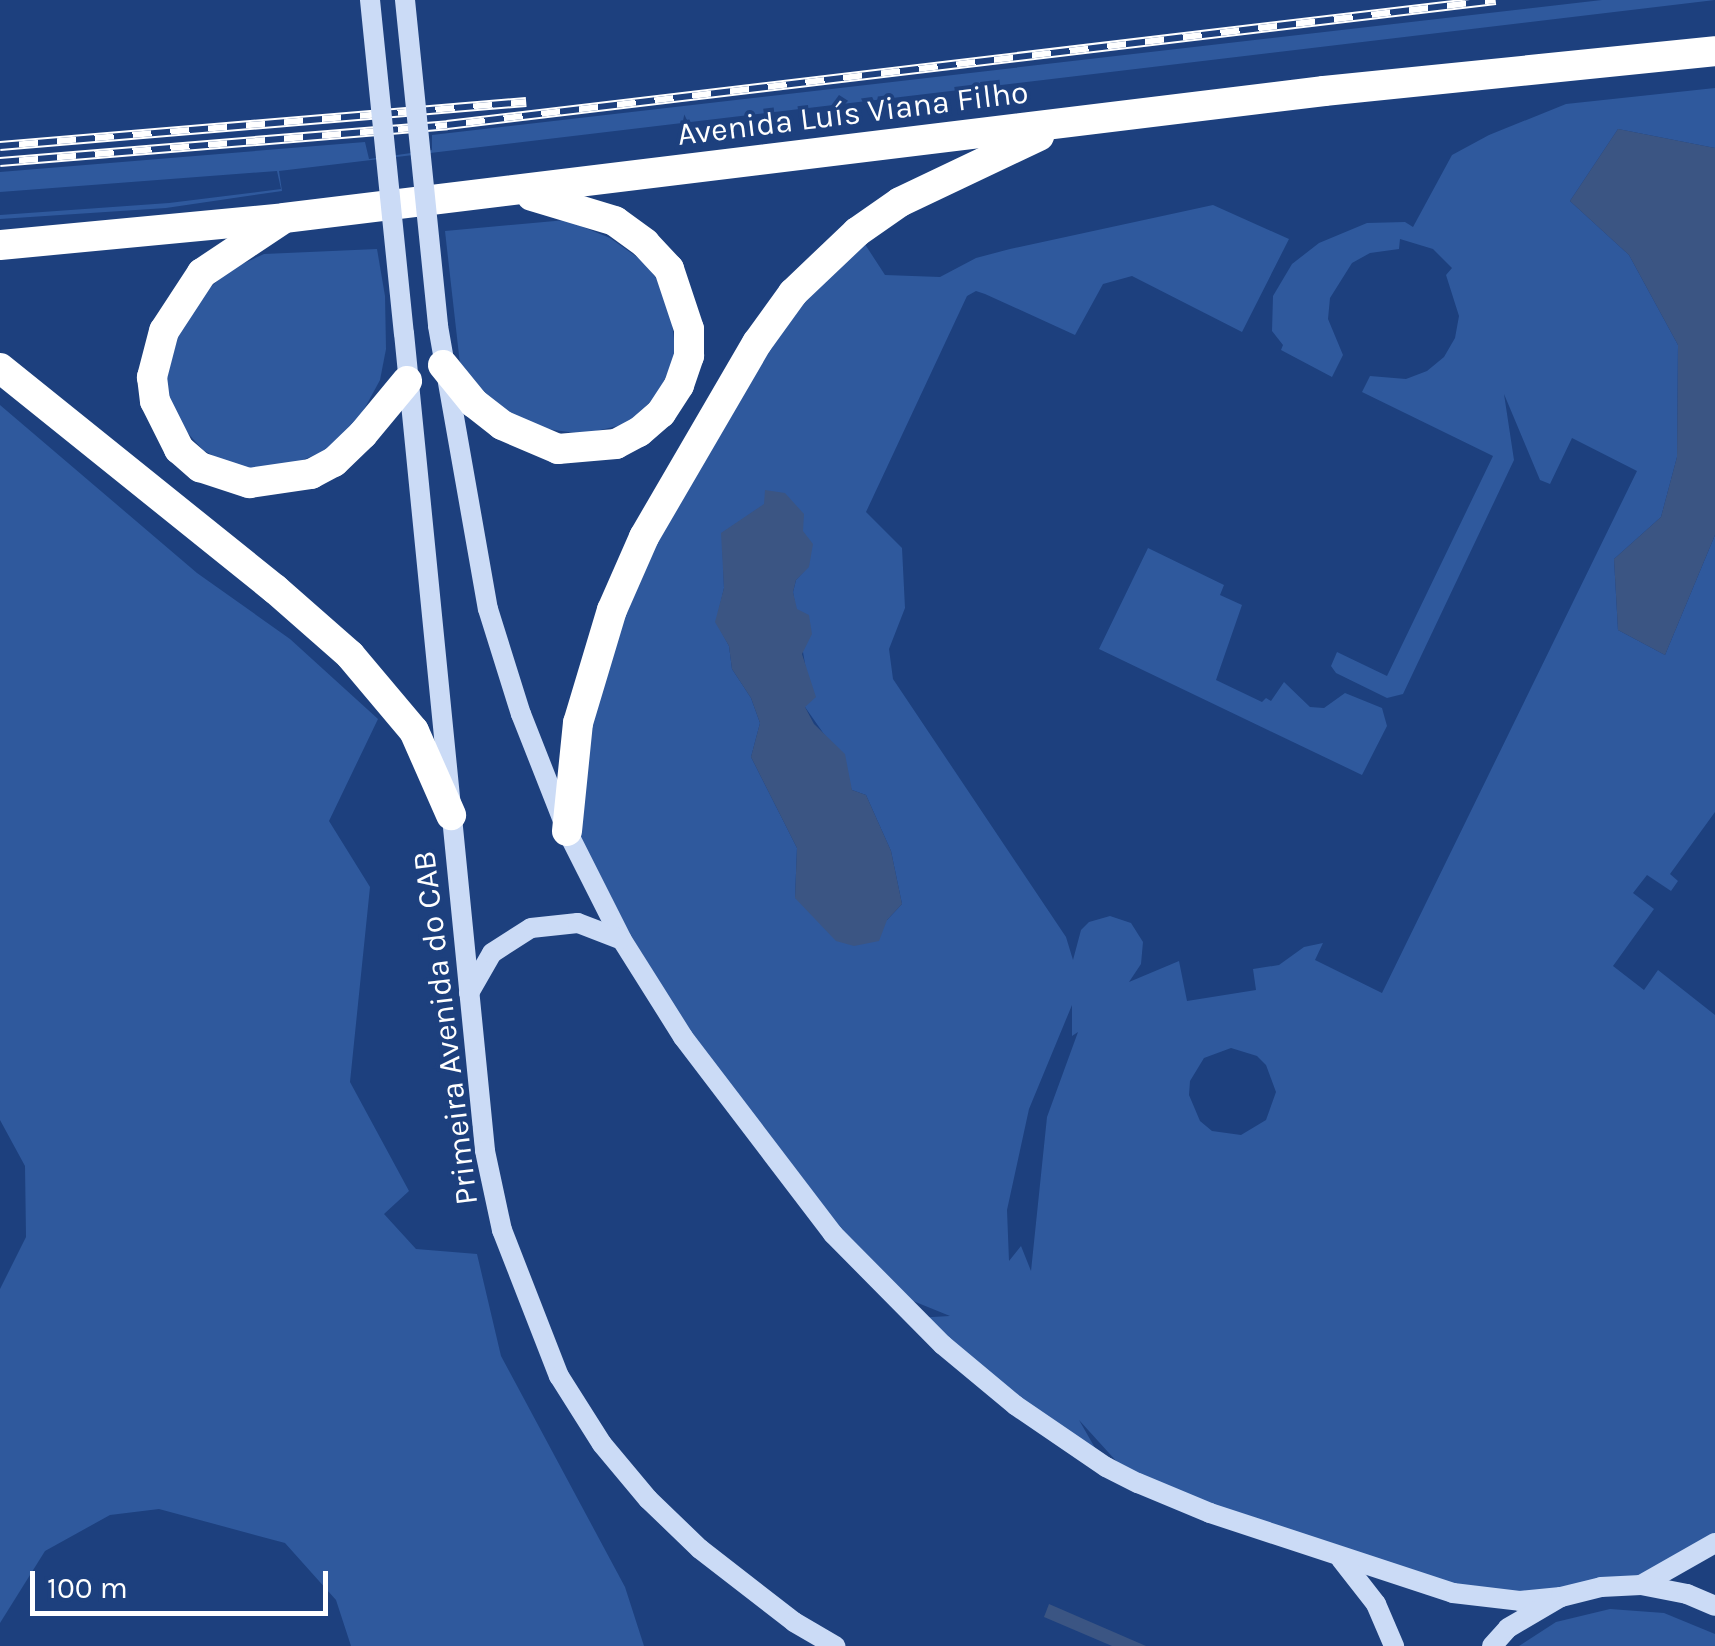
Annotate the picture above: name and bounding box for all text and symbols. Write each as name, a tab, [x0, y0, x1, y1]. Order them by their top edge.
street label: Avenida Luís Viana Filho	[675, 73, 1031, 155]
street label: Primeira Avenida do CAB	[405, 849, 487, 1207]
scale bar	[35, 1551, 332, 1613]
text: 100 m	[47, 1570, 128, 1606]

